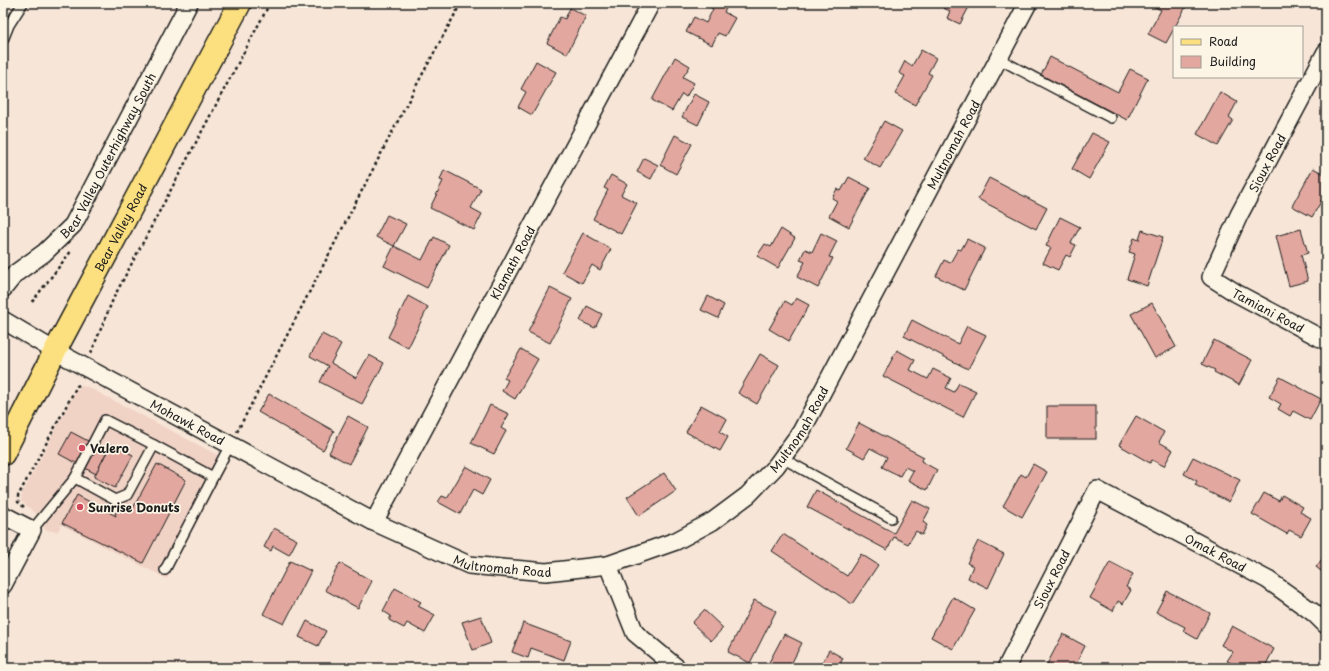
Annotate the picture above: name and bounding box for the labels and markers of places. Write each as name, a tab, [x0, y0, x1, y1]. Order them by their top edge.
place label: Valero	[90, 439, 129, 457]
marker: Valero	[77, 443, 87, 453]
place label: Sunrise Donuts	[88, 498, 180, 516]
marker: Sunrise Donuts	[75, 502, 85, 512]

